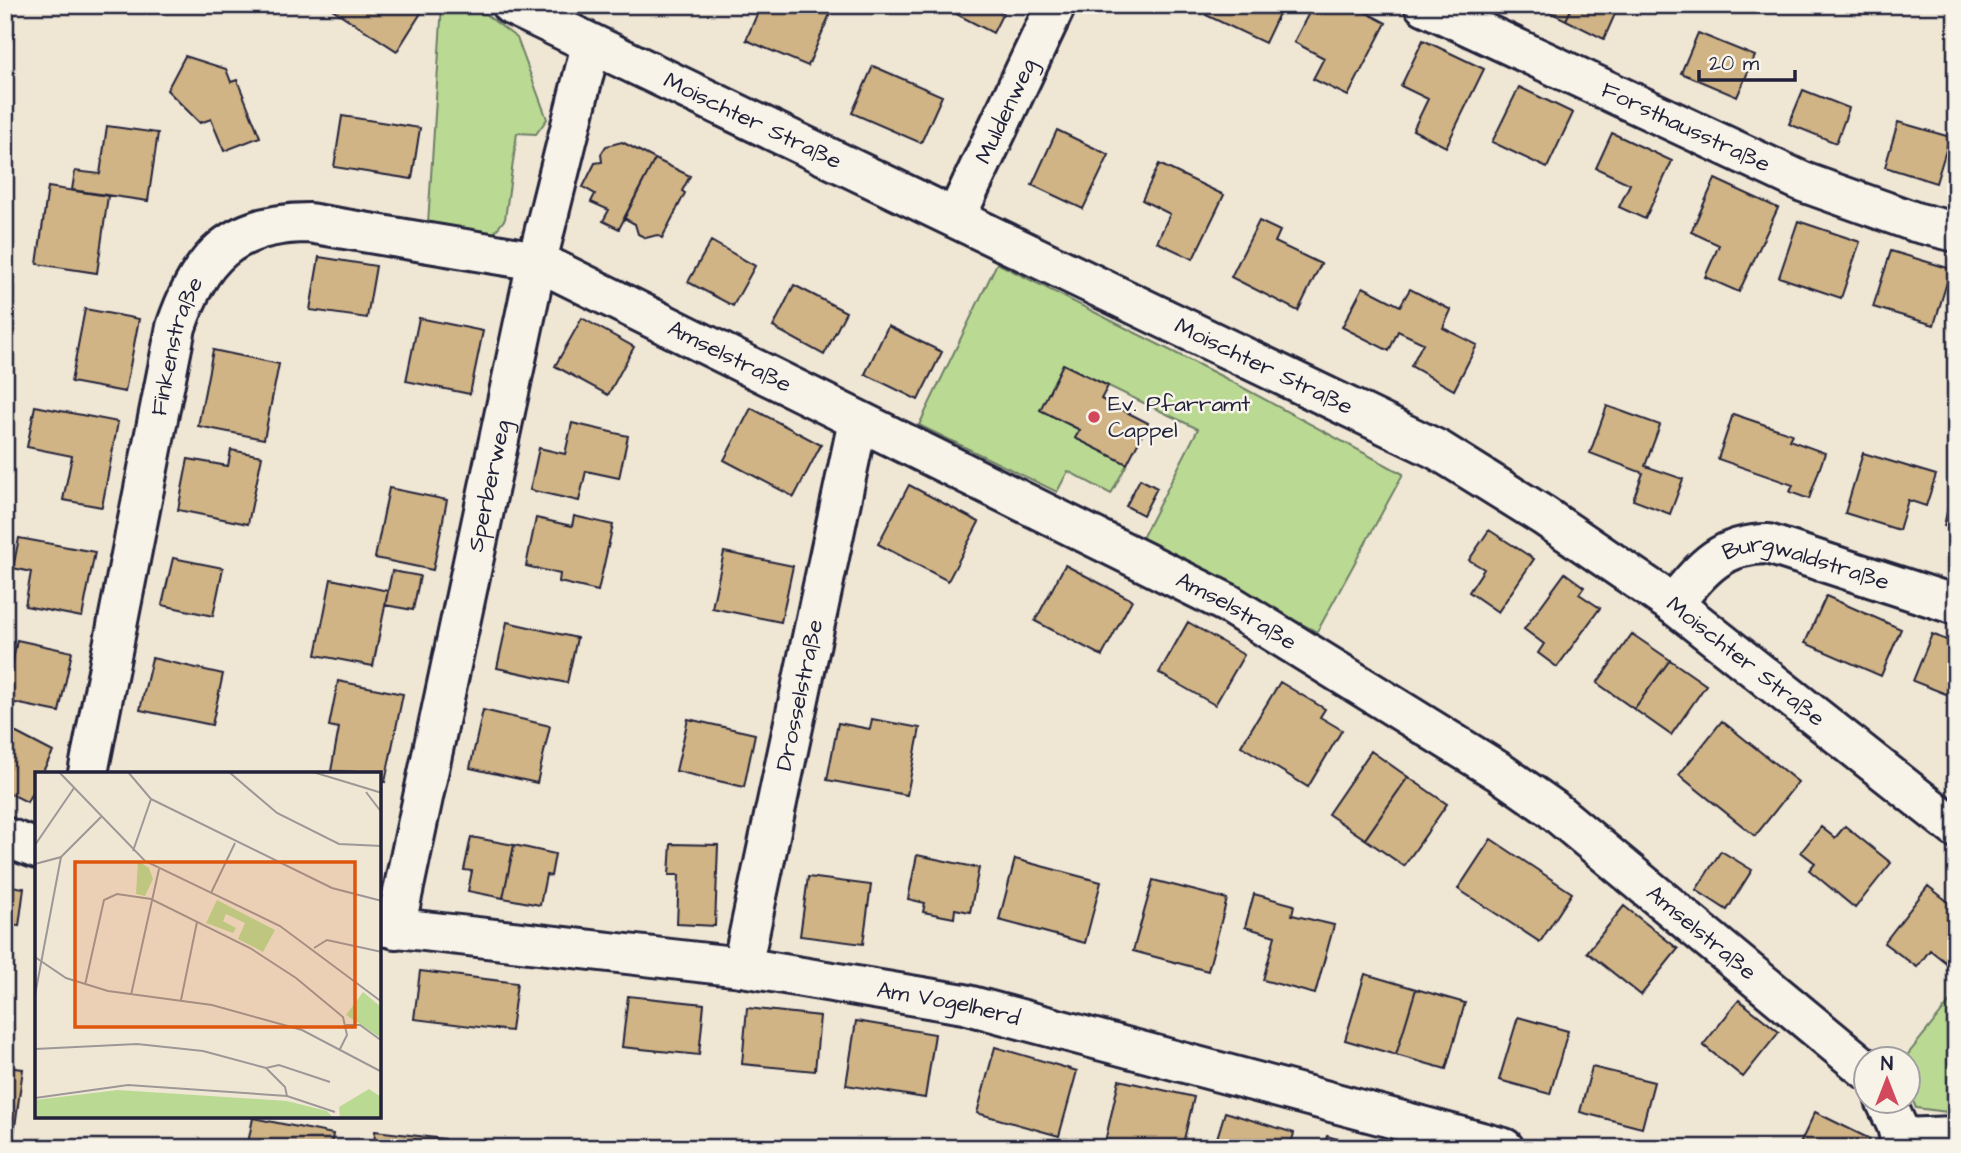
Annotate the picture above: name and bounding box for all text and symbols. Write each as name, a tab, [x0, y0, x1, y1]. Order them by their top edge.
scale bar	[1699, 38, 1795, 82]
text: 20 m	[1709, 49, 1760, 78]
street label: Muldenweg	[967, 53, 1045, 169]
street label: Moischter Straße	[658, 65, 847, 177]
street label: Forsthausstraße	[1596, 74, 1775, 180]
street label: Finkenstraße	[143, 271, 211, 419]
street label: Moischter Straße	[1169, 310, 1358, 423]
street label: Amselstraße	[662, 312, 797, 401]
place label: Ev. Pfarramt Cappel	[1108, 388, 1251, 446]
marker: Ev. Pfarramt Cappel	[1086, 409, 1102, 425]
street label: Sperberweg	[460, 417, 520, 555]
street label: Burgwaldstraße	[1718, 527, 1894, 598]
street label: Amselstraße	[1170, 564, 1303, 658]
street label: Moischter Straße	[1660, 589, 1832, 734]
street label: Drosselstraße	[768, 617, 831, 774]
inset map	[35, 772, 382, 1118]
street label: Amselstraße	[1640, 878, 1763, 988]
street label: Am Vogelherd	[874, 974, 1024, 1034]
north arrow	[1853, 1044, 1923, 1114]
text: N	[1881, 1051, 1893, 1078]

